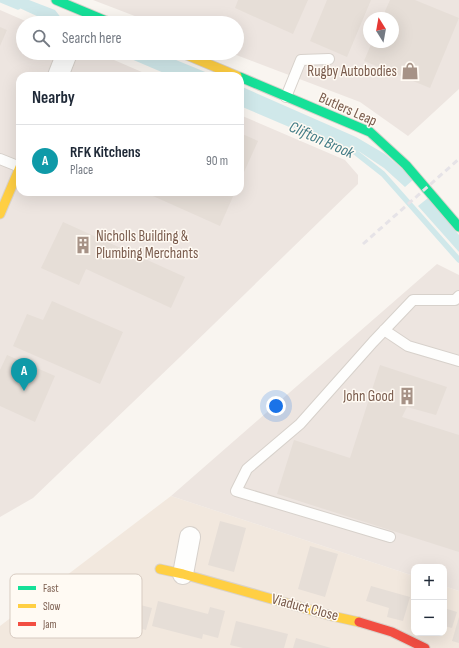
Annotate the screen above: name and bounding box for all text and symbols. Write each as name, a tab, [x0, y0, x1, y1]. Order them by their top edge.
north arrow	[363, 12, 399, 48]
search box	[16, 16, 244, 60]
icon: search	[30, 27, 52, 49]
text: Search here	[62, 29, 122, 48]
shop icon: Rugby Autobodies	[400, 61, 420, 81]
place label: Rugby Autobodies	[307, 62, 397, 81]
text: Nearby	[32, 88, 75, 108]
street label: Butlers Leap	[316, 88, 380, 131]
water label: Clifton Brook	[286, 118, 358, 163]
text: RFK Kitchens	[70, 143, 141, 162]
text: A	[42, 153, 48, 169]
text: 90 m	[206, 153, 228, 169]
text: Place	[70, 162, 93, 178]
place label: Nicholls Building & Plumbing Merchants	[96, 227, 198, 263]
building icon: Nicholls Building & Plumbing Merchants	[73, 235, 93, 255]
pin: A	[11, 358, 37, 391]
building icon: John Good	[397, 386, 417, 406]
place label: John Good	[342, 387, 394, 406]
your location	[266, 396, 286, 416]
map controls	[411, 564, 447, 636]
button: +	[411, 564, 447, 600]
legend	[10, 574, 142, 638]
text: Fast	[43, 582, 59, 595]
street label: Viaduct Close	[269, 589, 340, 626]
text: Slow	[43, 600, 60, 613]
button: −	[411, 600, 447, 636]
text: Jam	[42, 618, 57, 631]

